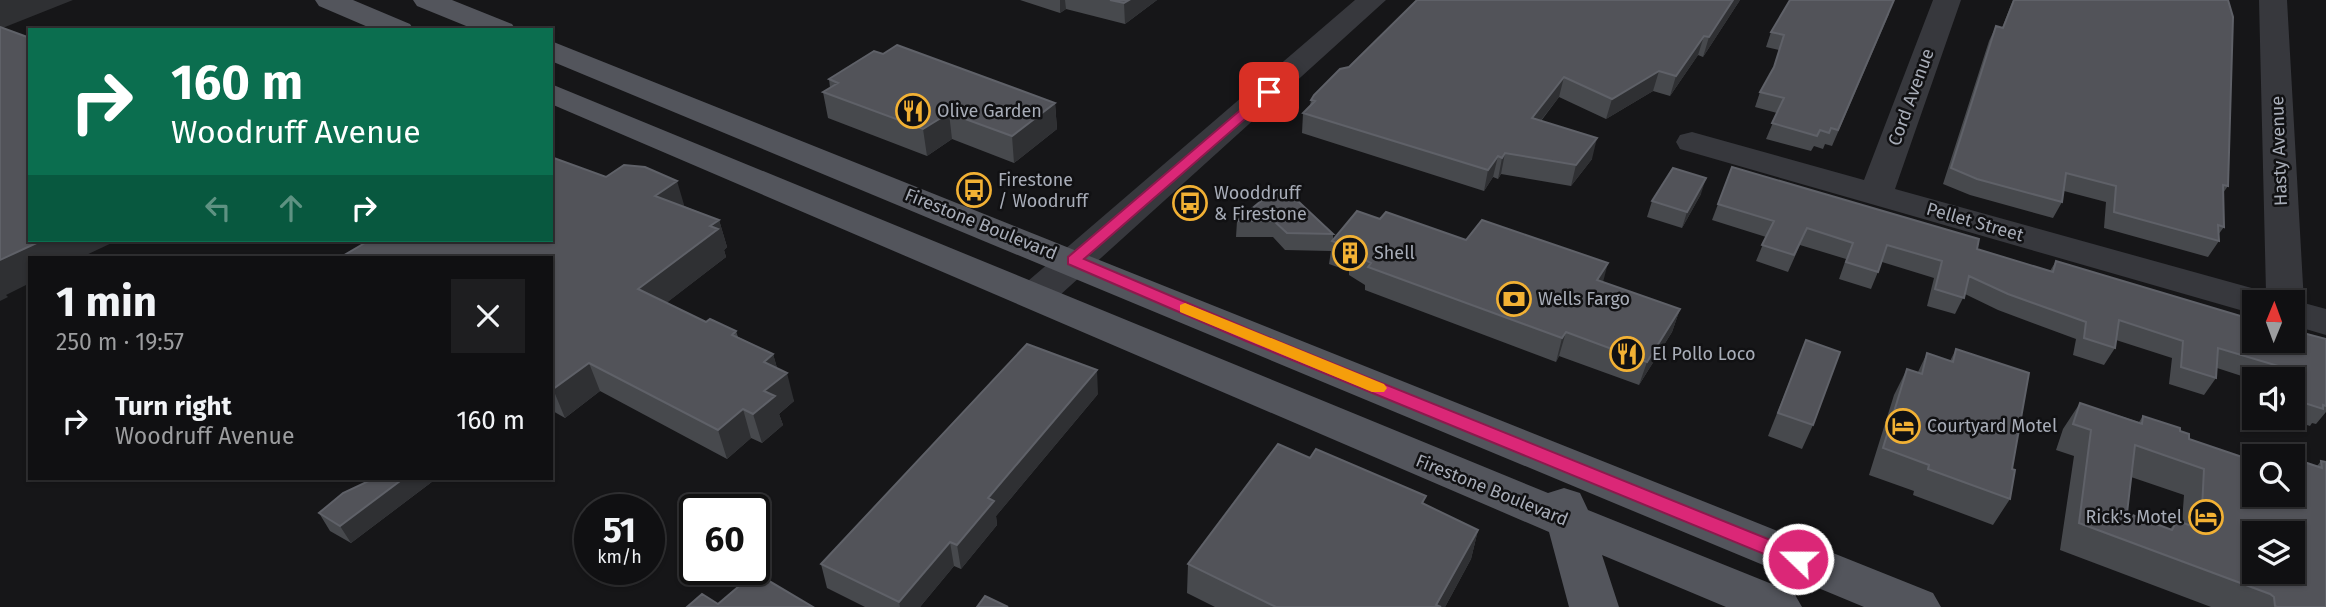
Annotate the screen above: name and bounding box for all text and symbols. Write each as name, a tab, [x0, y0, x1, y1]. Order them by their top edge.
street label: Cord Avenue	[1883, 45, 1939, 149]
text: 160 m	[171, 53, 303, 112]
icon: right	[56, 56, 147, 147]
pin	[1239, 62, 1299, 122]
icon: arrive	[1250, 73, 1288, 111]
restaurant icon: Olive Garden	[894, 92, 932, 130]
street label: Hasty Avenue	[2266, 96, 2292, 206]
place label: Olive Garden	[937, 100, 1042, 122]
text: Woodruff Avenue	[171, 113, 421, 151]
place label: Firestone / Woodruff	[998, 169, 1090, 212]
bus stop icon: Firestone / Woodruff	[955, 171, 993, 209]
place label: Wooddruff & Firestone	[1214, 182, 1307, 225]
street label: Firestone Boulevard	[902, 183, 1060, 265]
bus stop icon: Wooddruff & Firestone	[1171, 184, 1209, 222]
icon: left	[199, 189, 237, 227]
icon: ahead	[272, 189, 310, 227]
icon: right	[345, 189, 383, 227]
street label: Pellet Street	[1924, 198, 2027, 247]
building icon: Shell	[1331, 234, 1369, 272]
place label: Shell	[1374, 242, 1415, 264]
text: 1 min	[56, 277, 157, 327]
button: close	[451, 279, 525, 353]
bank icon: Wells Fargo	[1495, 280, 1533, 318]
place label: Wells Fargo	[1538, 288, 1630, 310]
north arrow	[2242, 290, 2305, 354]
map controls	[2242, 290, 2305, 584]
text: 250 m · 19:57	[56, 328, 184, 356]
restaurant icon: El Pollo Loco	[1608, 335, 1646, 373]
place label: El Pollo Loco	[1652, 343, 1756, 365]
button: sound	[2242, 367, 2305, 430]
text: Turn right	[115, 391, 232, 422]
icon: right	[56, 402, 94, 440]
text: 160 m	[456, 405, 525, 436]
hotel icon: Courtyard Motel	[1884, 407, 1922, 445]
place label: Courtyard Motel	[1927, 415, 2057, 437]
text: Woodruff Avenue	[115, 422, 295, 450]
button: search	[2242, 444, 2305, 507]
street label: Firestone Boulevard	[1413, 449, 1571, 531]
speed limit sign: 60	[679, 494, 770, 585]
hotel icon: Rick's Motel	[2187, 498, 2225, 536]
place label: Rick's Motel	[2085, 506, 2182, 528]
text: 51	[603, 509, 636, 551]
button: layers	[2242, 521, 2305, 584]
position arrow	[1761, 522, 1835, 596]
text: km/h	[597, 546, 642, 568]

